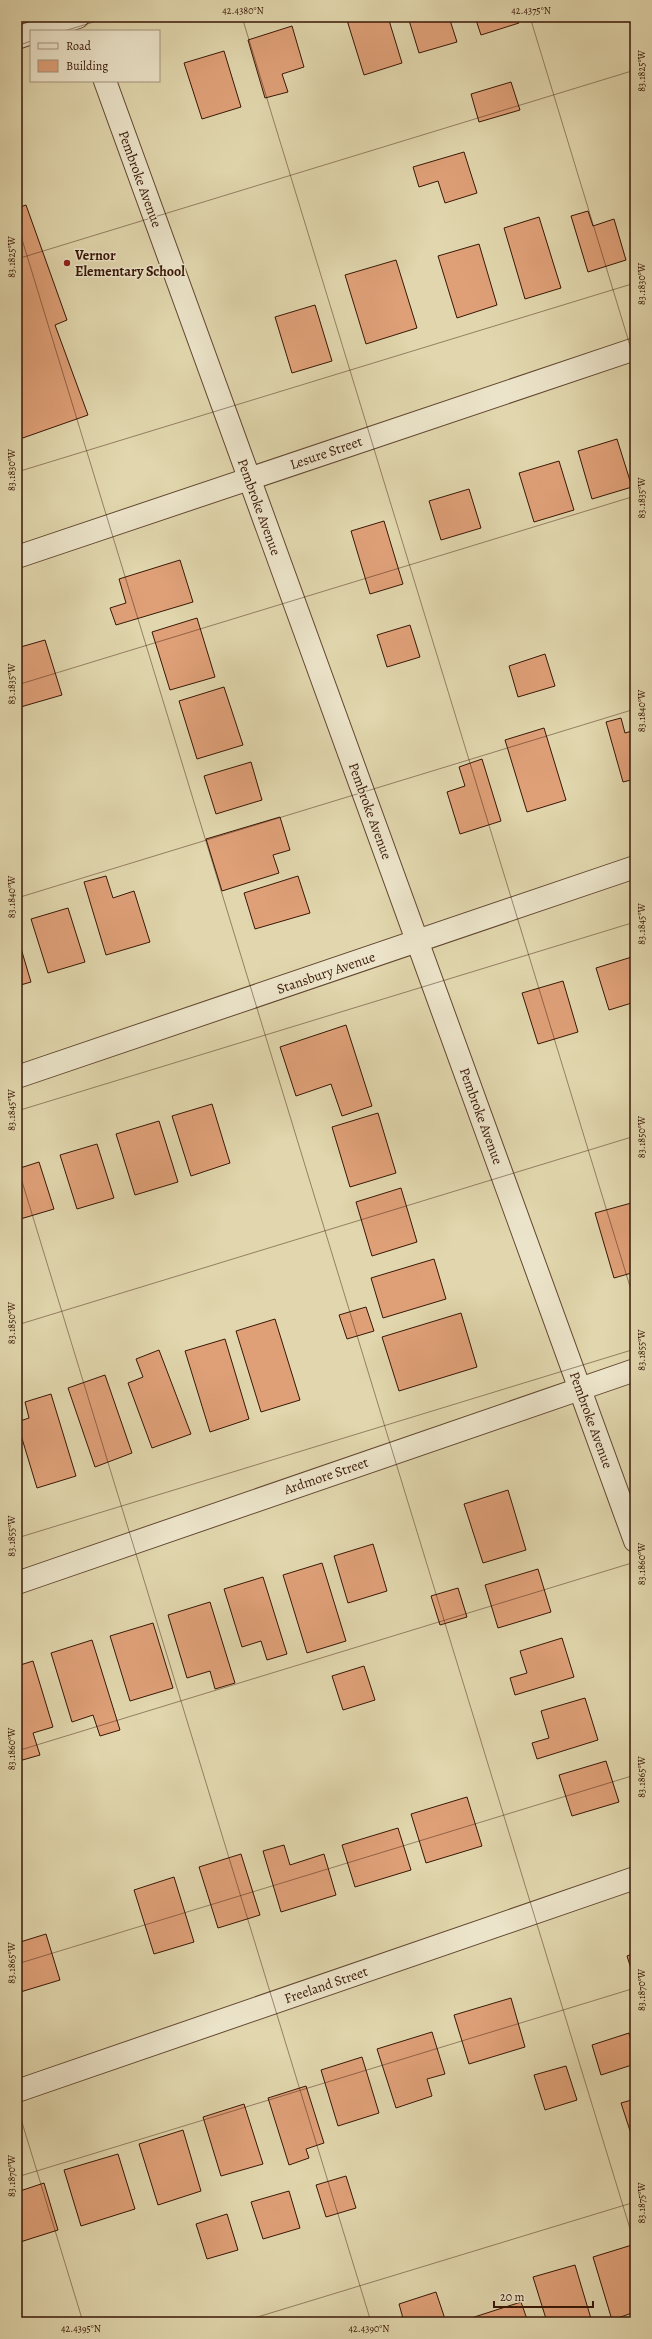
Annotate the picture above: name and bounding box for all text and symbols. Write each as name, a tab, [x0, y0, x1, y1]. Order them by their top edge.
text: 42.4380°N	[222, 4, 264, 17]
text: 42.4375°N	[511, 4, 551, 17]
legend	[30, 30, 160, 82]
text: Road	[66, 38, 92, 54]
text: 83.1825°W	[635, 49, 648, 92]
text: Building	[66, 58, 108, 74]
street label: Pembroke Avenue	[114, 128, 166, 230]
text: 83.1825°W	[5, 235, 18, 278]
place label: Vernor Elementary School	[74, 246, 185, 281]
marker: Vernor Elementary School	[62, 258, 72, 268]
text: 83.1830°W	[635, 262, 648, 305]
street label: Lesure Street	[287, 432, 365, 474]
text: 83.1830°W	[5, 448, 18, 491]
street label: Pembroke Avenue	[233, 456, 285, 558]
text: 83.1835°W	[635, 477, 648, 519]
text: 83.1835°W	[5, 663, 18, 705]
text: 83.1840°W	[635, 689, 648, 732]
street label: Pembroke Avenue	[344, 760, 396, 862]
text: 83.1840°W	[5, 875, 18, 918]
text: 83.1845°W	[635, 903, 648, 945]
street label: Stansbury Avenue	[274, 947, 378, 999]
street label: Pembroke Avenue	[455, 1065, 507, 1167]
text: 83.1845°W	[5, 1089, 18, 1131]
text: 83.1850°W	[635, 1115, 648, 1158]
text: 83.1850°W	[5, 1301, 18, 1344]
text: 83.1855°W	[635, 1329, 648, 1371]
street label: Pembroke Avenue	[565, 1369, 617, 1471]
street label: Ardmore Street	[280, 1453, 371, 1500]
text: 83.1855°W	[5, 1515, 18, 1557]
text: 83.1860°W	[635, 1542, 648, 1585]
text: 83.1860°W	[5, 1727, 18, 1770]
text: 83.1865°W	[635, 1756, 648, 1798]
text: 83.1865°W	[5, 1942, 18, 1984]
street label: Freeland Street	[282, 1962, 371, 2008]
text: 83.1870°W	[635, 1968, 648, 2011]
text: 83.1870°W	[5, 2154, 18, 2197]
text: 83.1875°W	[635, 2182, 648, 2224]
scale bar	[494, 2283, 593, 2309]
text: 20 m	[500, 2289, 524, 2305]
text: 42.4395°N	[61, 2322, 101, 2335]
text: 42.4390°N	[348, 2322, 390, 2335]

